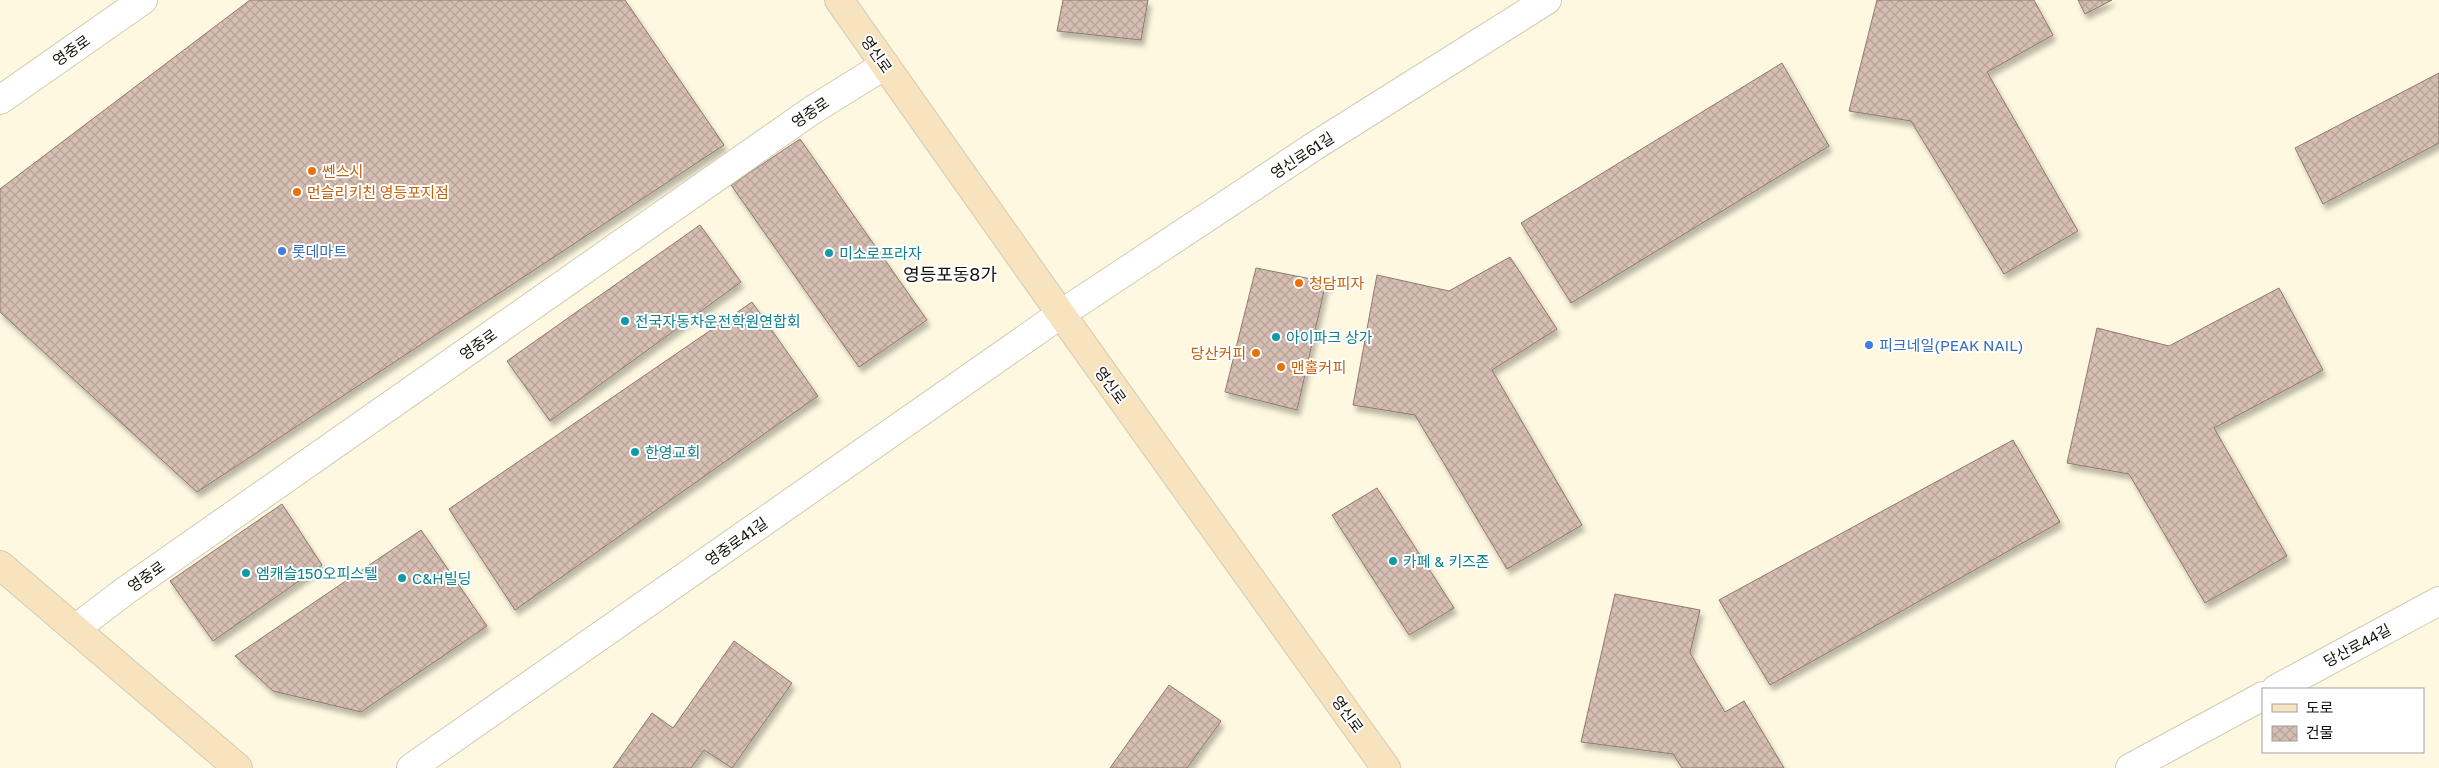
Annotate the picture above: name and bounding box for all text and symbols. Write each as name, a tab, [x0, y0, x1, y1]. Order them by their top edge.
street label: 영중로	[49, 31, 93, 69]
street label: 영신로	[858, 32, 896, 76]
street label: 영중로	[788, 93, 832, 131]
street label: 영신로61길	[1267, 128, 1337, 182]
place label: 쎈스시	[322, 162, 363, 180]
marker: 쎈스시	[306, 165, 318, 177]
place label: 먼슬리키친 영등포지점	[307, 183, 449, 201]
marker: 먼슬리키친 영등포지점	[291, 186, 303, 198]
place label: 롯데마트	[292, 242, 347, 260]
place label: 미소로프라자	[839, 244, 922, 262]
marker: 롯데마트	[276, 245, 288, 257]
marker: 미소로프라자	[823, 247, 835, 259]
district label: 영등포동8가	[903, 263, 997, 285]
place label: 청담피자	[1309, 274, 1364, 292]
marker: 청담피자	[1293, 277, 1305, 289]
place label: 전국자동차운전학원연합회	[635, 312, 801, 330]
marker: 전국자동차운전학원연합회	[619, 315, 631, 327]
street label: 영중로	[456, 325, 500, 363]
place label: 아이파크 상가	[1286, 328, 1373, 346]
marker: 아이파크 상가	[1270, 331, 1282, 343]
place label: 피크네일(PEAK NAIL)	[1879, 336, 2023, 354]
marker: 피크네일(PEAK NAIL)	[1863, 339, 1875, 351]
place label: 당산커피	[1191, 344, 1246, 362]
marker: 당산커피	[1250, 347, 1262, 359]
place label: 맨홀커피	[1291, 358, 1346, 376]
marker: 맨홀커피	[1275, 361, 1287, 373]
street label: 영신로	[1092, 363, 1130, 407]
place label: 한영교회	[645, 443, 700, 461]
marker: 한영교회	[629, 446, 641, 458]
street label: 영중로41길	[701, 513, 771, 569]
place label: 카페 & 키즈존	[1403, 552, 1490, 570]
marker: 카페 & 키즈존	[1387, 555, 1399, 567]
street label: 영중로	[124, 557, 168, 595]
place label: 엠캐슬150오피스텔	[256, 564, 378, 582]
marker: 엠캐슬150오피스텔	[240, 567, 252, 579]
place label: C&H빌딩	[412, 569, 471, 587]
marker: C&H빌딩	[396, 572, 408, 584]
street label: 당산로44길	[2320, 620, 2394, 670]
legend	[2262, 688, 2424, 753]
street label: 영신로	[1329, 692, 1367, 736]
text: 도로	[2306, 698, 2334, 716]
text: 건물	[2306, 723, 2334, 741]

